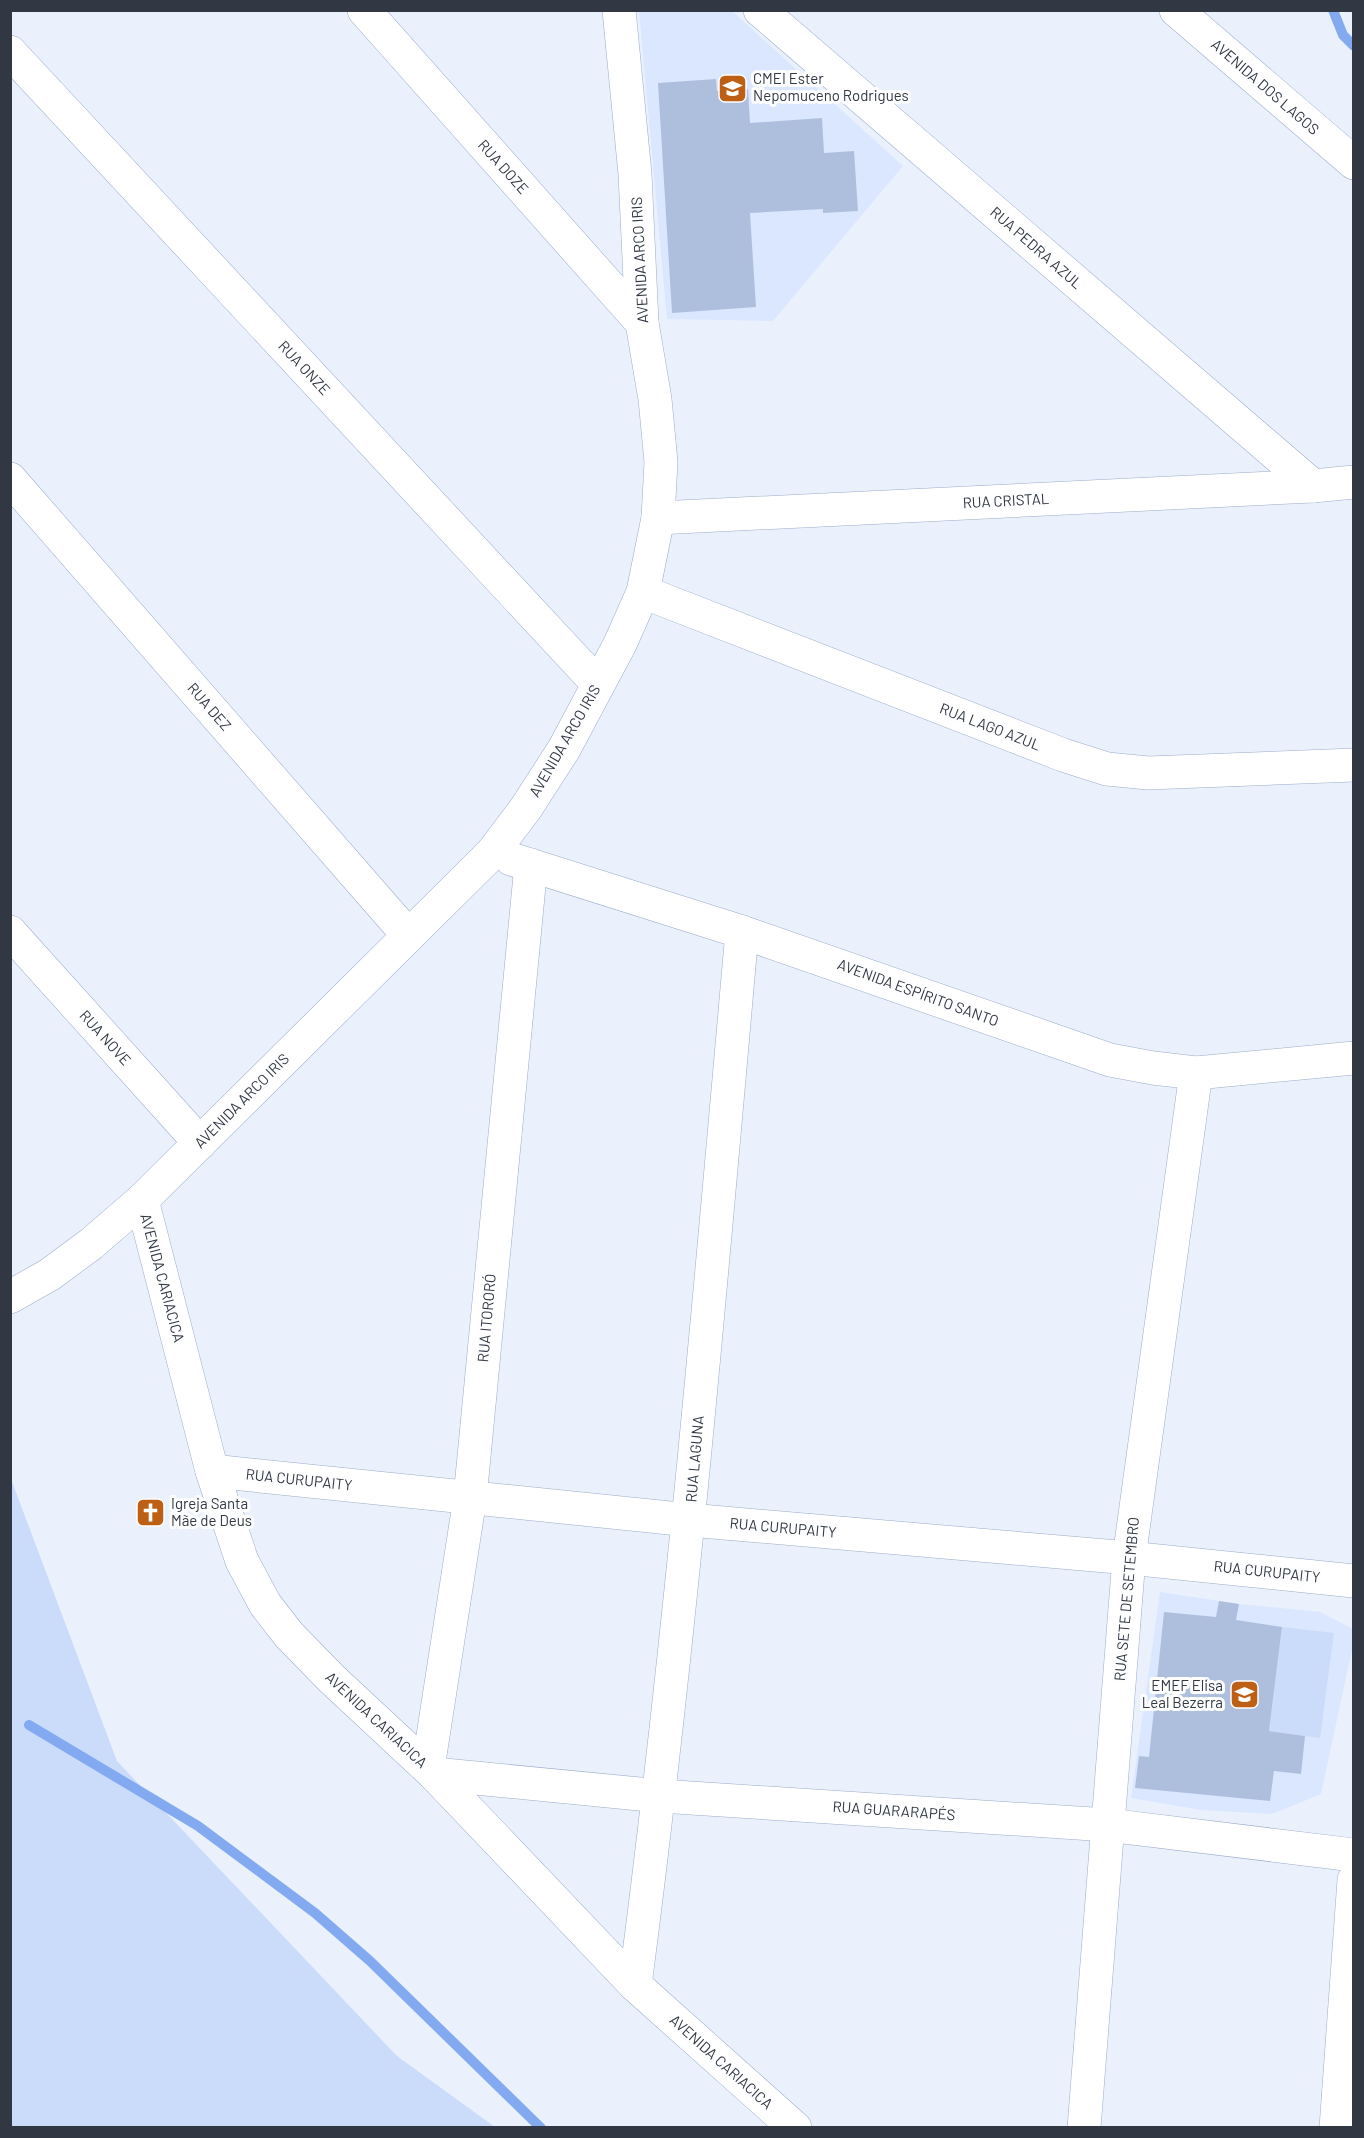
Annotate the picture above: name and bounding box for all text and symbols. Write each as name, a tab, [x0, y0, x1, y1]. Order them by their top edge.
street label: AVENIDA DOS LAGOS	[1208, 35, 1323, 138]
place label: CMEI Ester Nepomuceno Rodrigues	[753, 69, 909, 104]
school or university icon: CMEI Ester Nepomuceno Rodrigues	[716, 72, 748, 104]
street label: RUA DOZE	[475, 136, 533, 197]
street label: AVENIDA ARCO IRIS	[627, 196, 651, 324]
street label: RUA PEDRA AZUL	[987, 202, 1086, 292]
street label: RUA ONZE	[275, 336, 334, 398]
street label: RUA CRISTAL	[962, 489, 1050, 511]
street label: RUA DEZ	[184, 679, 235, 734]
street label: AVENIDA ARCO IRIS	[525, 681, 604, 800]
street label: RUA LAGO AZUL	[937, 699, 1043, 754]
street label: AVENIDA ESPÍRITO SANTO	[835, 955, 1001, 1030]
street label: RUA NOVE	[76, 1006, 135, 1069]
street label: AVENIDA ARCO IRIS	[190, 1049, 292, 1151]
street label: AVENIDA CARIACICA	[137, 1211, 189, 1344]
street label: RUA ITORORÓ	[473, 1273, 499, 1363]
street label: RUA LAGUNA	[681, 1415, 707, 1503]
street label: RUA CURUPAITY	[245, 1464, 353, 1494]
place label: Igreja Santa Mãe de Deus	[171, 1494, 252, 1529]
church icon: Igreja Santa Mãe de Deus	[134, 1497, 166, 1529]
street label: RUA CURUPAITY	[729, 1513, 837, 1541]
street label: RUA SETE DE SETEMBRO	[1110, 1516, 1142, 1682]
street label: RUA CURUPAITY	[1213, 1556, 1321, 1586]
street label: AVENIDA CARIACICA	[322, 1667, 431, 1771]
place label: EMEF Elisa Leal Bezerra	[1142, 1676, 1223, 1711]
school or university icon: EMEF Elisa Leal Bezerra	[1228, 1679, 1260, 1711]
street label: RUA GUARARAPÉS	[832, 1797, 956, 1823]
street label: AVENIDA CARIACICA	[666, 2010, 777, 2112]

